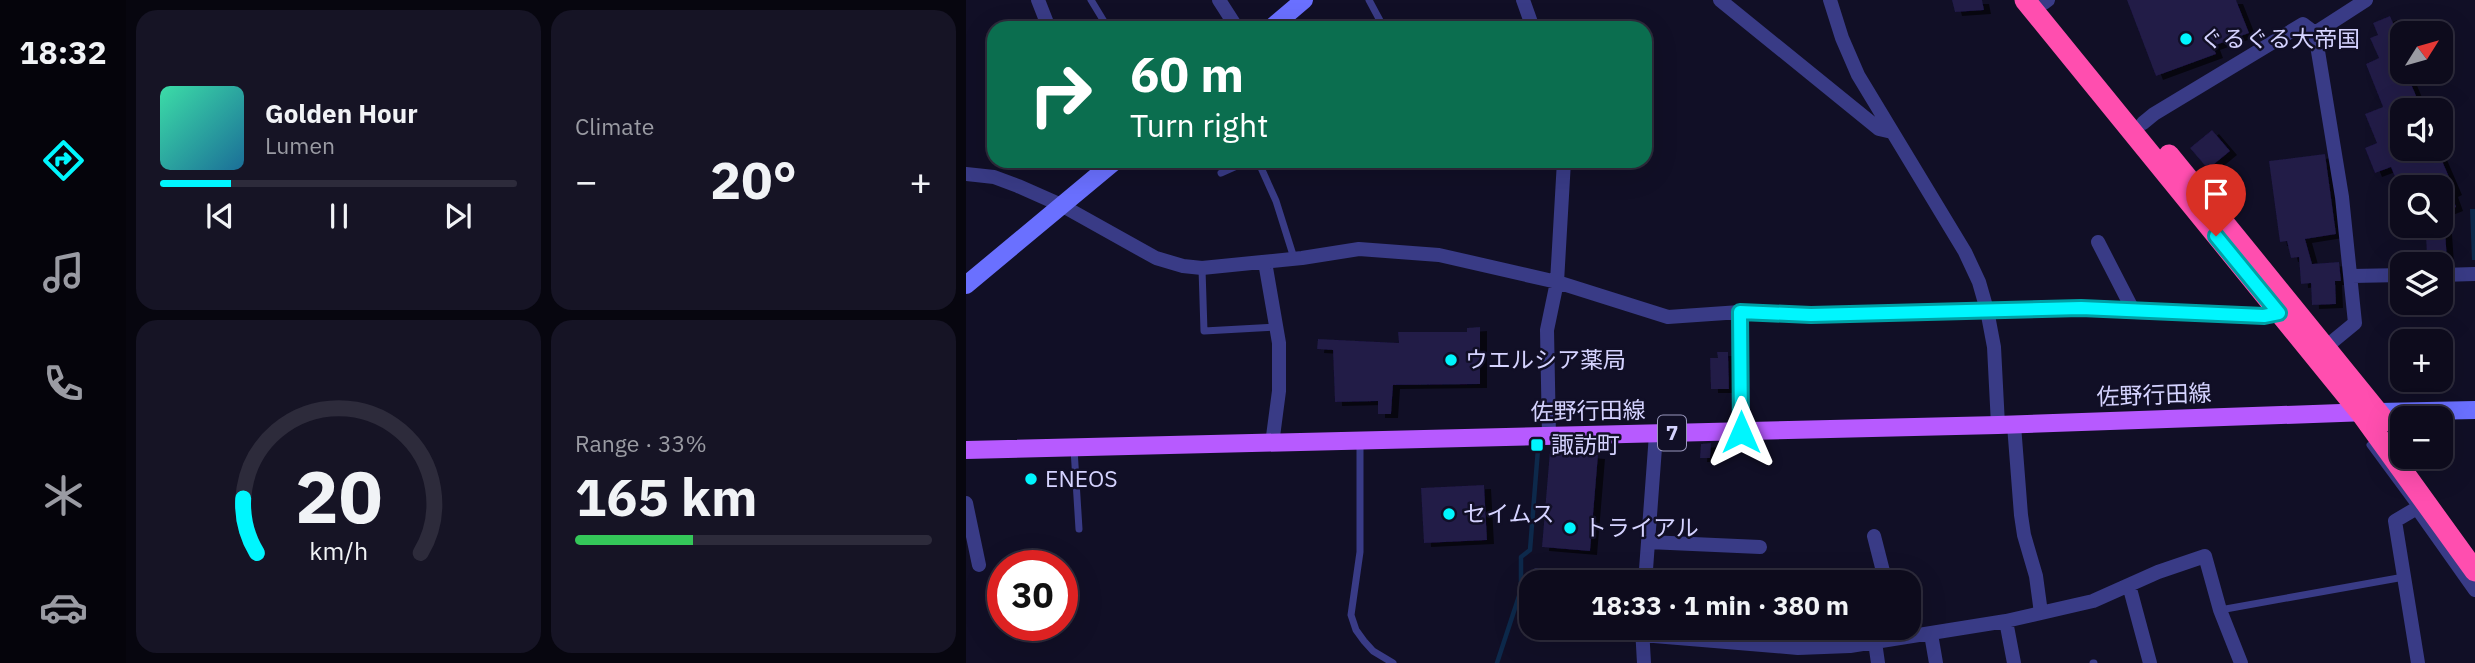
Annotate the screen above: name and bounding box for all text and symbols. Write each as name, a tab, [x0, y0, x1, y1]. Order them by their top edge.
north arrow	[2390, 21, 2454, 84]
map controls	[2390, 21, 2453, 469]
place label: ぐるぐる大帝国	[2200, 23, 2360, 53]
text: 18:32	[19, 31, 107, 73]
marker: ぐるぐる大帝国	[2178, 31, 2194, 47]
text: 60 m	[1130, 42, 1244, 105]
icon: right	[1015, 49, 1106, 140]
text: Golden Hour	[265, 96, 418, 130]
button: sound	[2390, 98, 2453, 161]
text: Turn right	[1130, 104, 1268, 146]
text: Climate	[575, 111, 654, 141]
text: Lumen	[265, 130, 335, 160]
icon: directions	[39, 136, 88, 185]
text: 20°	[710, 146, 797, 213]
text: −	[575, 156, 598, 205]
text: +	[909, 156, 932, 205]
pin	[2186, 164, 2246, 236]
icon: arrive	[2197, 175, 2235, 213]
button: search	[2390, 175, 2453, 238]
icon: previous	[201, 197, 239, 235]
icon: pause	[320, 197, 358, 235]
icon: next	[439, 197, 477, 235]
icon: music	[39, 248, 88, 297]
button: layers	[2390, 252, 2453, 315]
button: +	[2390, 329, 2453, 392]
place label: ウエルシア薬局	[1465, 344, 1626, 374]
marker: ウエルシア薬局	[1443, 352, 1459, 368]
icon: phone	[39, 359, 88, 408]
street label: 佐野行田線	[2096, 377, 2212, 411]
street label: 佐野行田線	[1530, 394, 1646, 426]
position arrow	[1704, 395, 1778, 469]
button: −	[2390, 406, 2453, 469]
road number: 7	[1658, 416, 1686, 450]
text: Range · 33%	[575, 428, 707, 458]
place label: 諏訪町	[1551, 429, 1620, 459]
marker: 諏訪町	[1529, 437, 1545, 453]
text: 20	[295, 448, 382, 543]
text: 165 km	[575, 463, 757, 530]
place label: ENEOS	[1045, 463, 1118, 493]
icon: climate	[39, 471, 88, 520]
marker: ENEOS	[1023, 471, 1039, 487]
place label: セイムス	[1463, 498, 1555, 528]
marker: セイムス	[1441, 506, 1457, 522]
place label: トライアル	[1584, 512, 1699, 542]
marker: トライアル	[1562, 520, 1578, 536]
text: km/h	[309, 533, 368, 566]
speed limit sign: 30	[987, 550, 1078, 641]
icon: car	[39, 583, 88, 632]
text: 18:33 · 1 min · 380 m	[1591, 588, 1849, 622]

